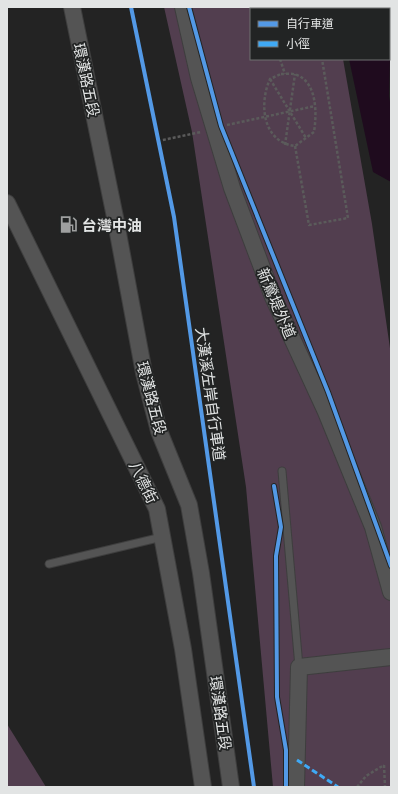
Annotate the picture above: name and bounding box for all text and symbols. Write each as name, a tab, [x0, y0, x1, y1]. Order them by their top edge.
legend	[250, 8, 390, 60]
text: 自行車道	[286, 16, 334, 30]
text: 小徑	[286, 36, 310, 50]
street label: 環漢路五段	[70, 41, 104, 119]
fuel station icon: 台灣中油	[59, 215, 79, 235]
place label: 台灣中油	[82, 216, 142, 234]
street label: 新鶯堤外道	[254, 265, 300, 341]
street label: 大漢溪左岸自行車道	[193, 326, 229, 462]
street label: 環漢路五段	[134, 359, 170, 437]
street label: 八德街	[126, 458, 162, 506]
street label: 環漢路五段	[207, 675, 235, 751]

